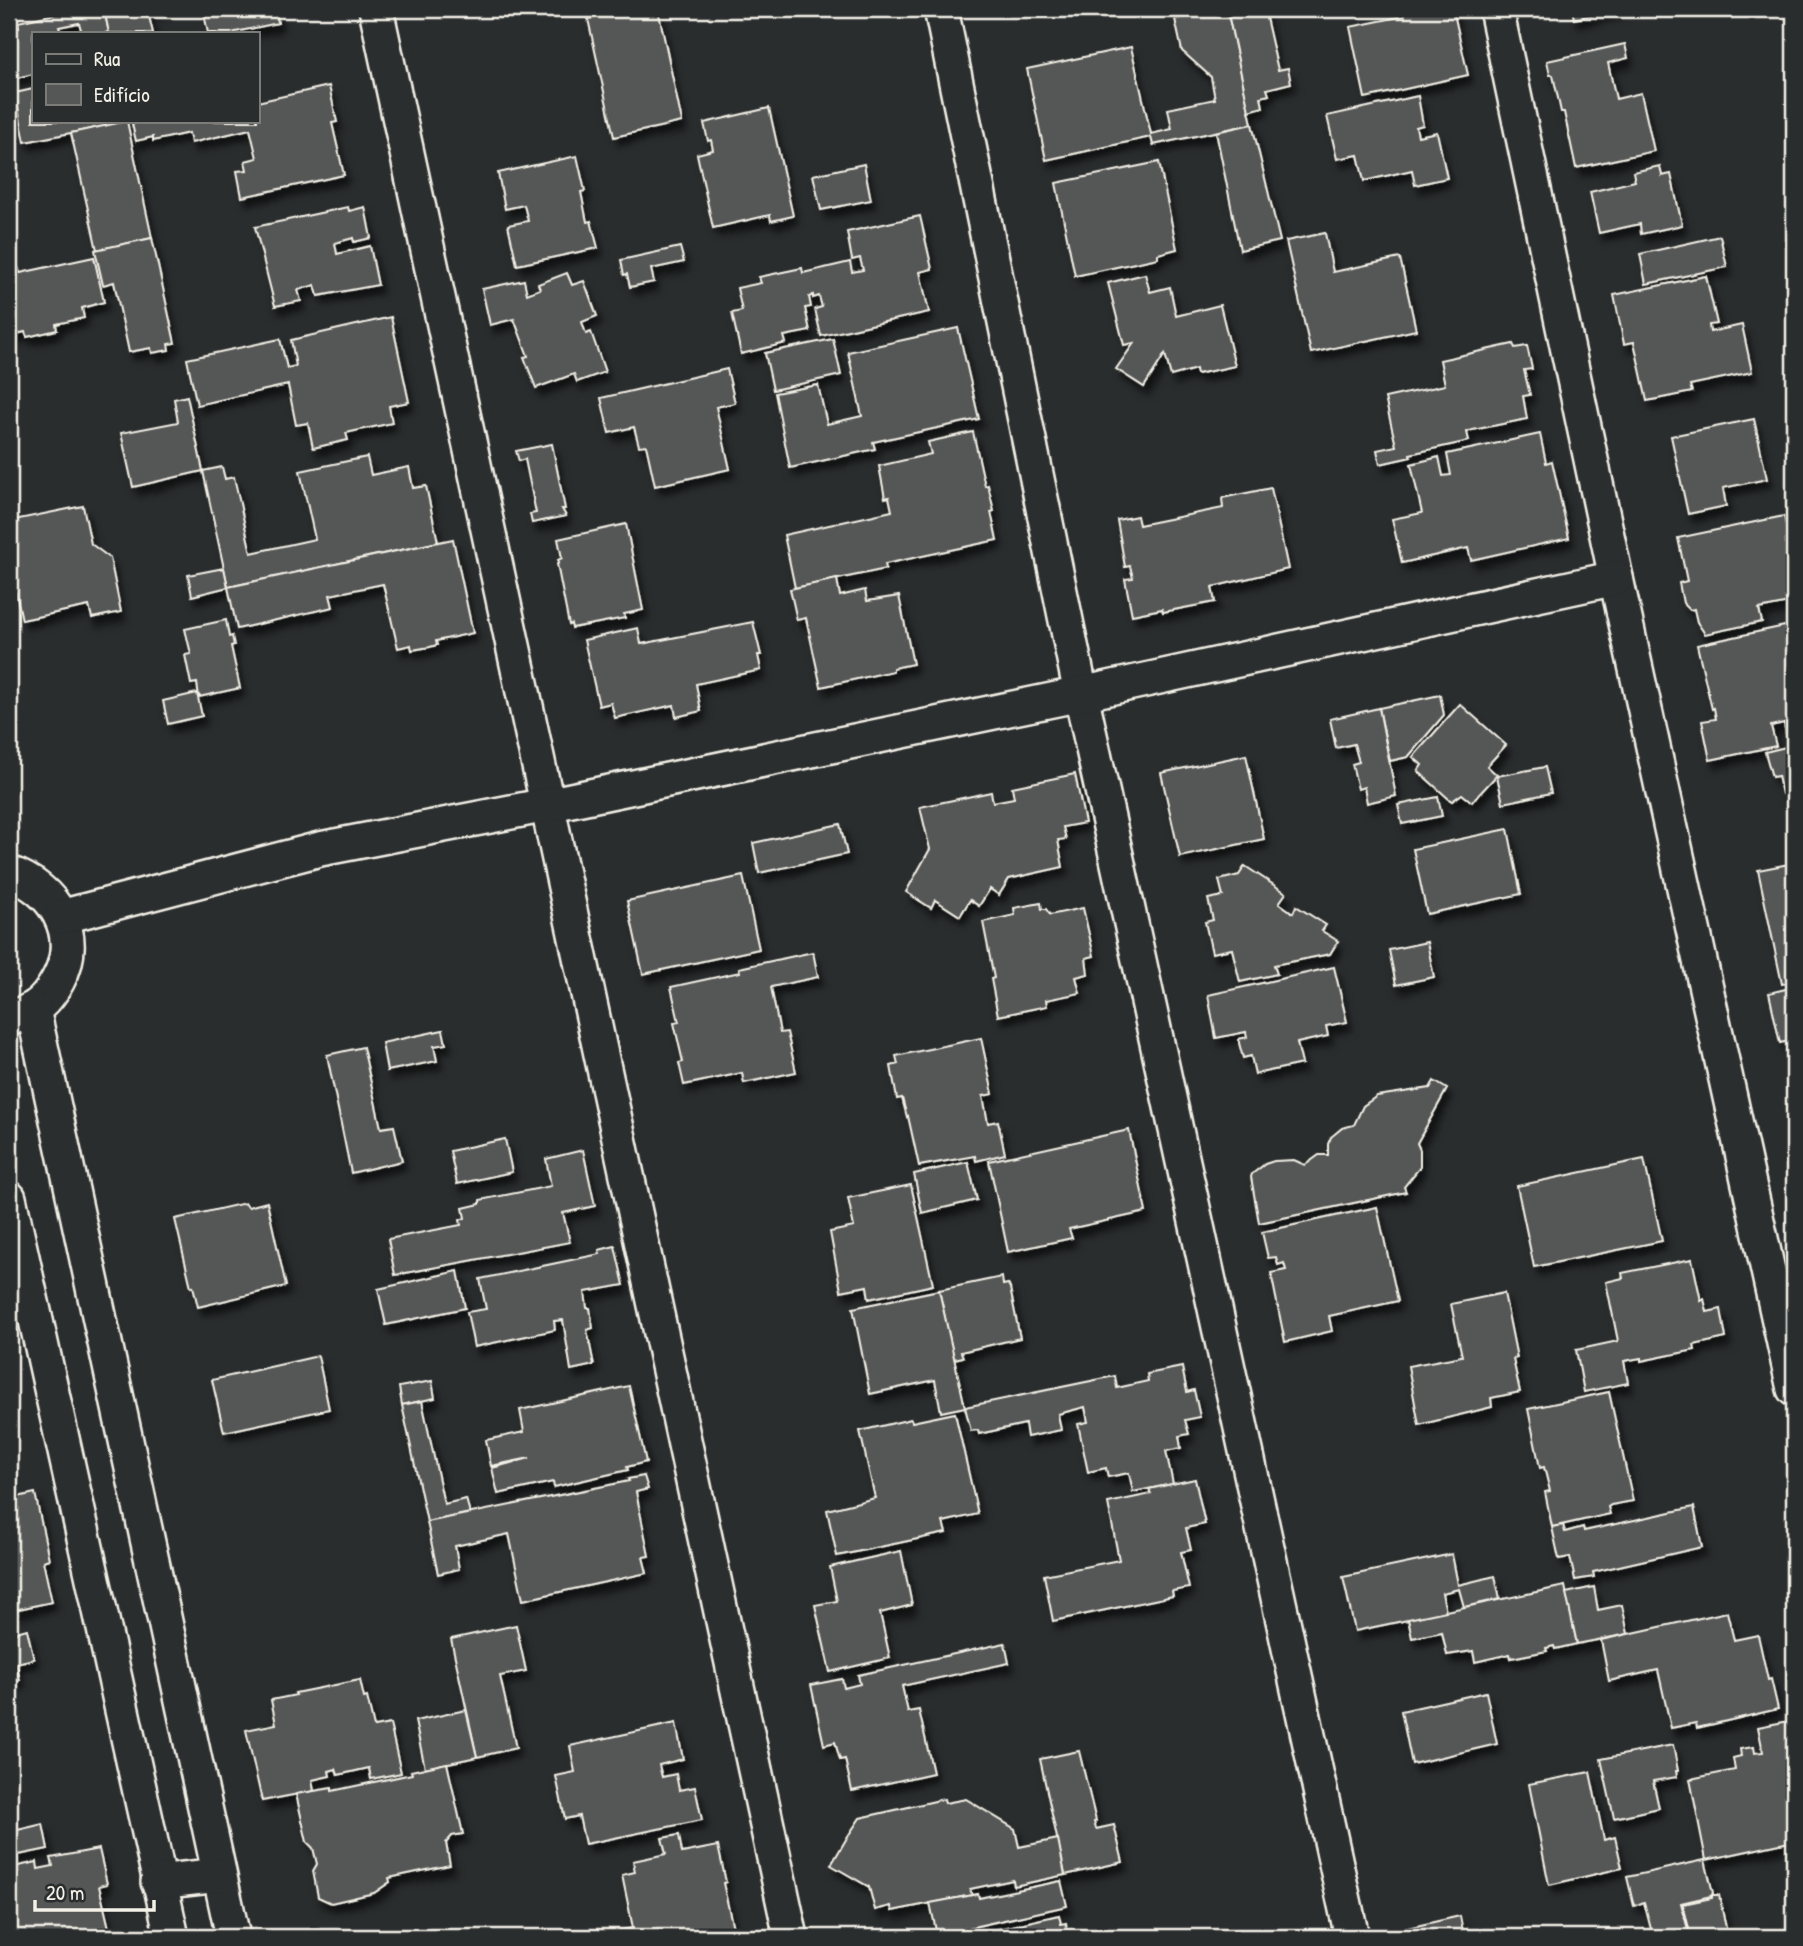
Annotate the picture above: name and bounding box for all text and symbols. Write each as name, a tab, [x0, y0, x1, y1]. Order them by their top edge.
legend	[32, 32, 259, 122]
text: Rua	[94, 44, 120, 73]
text: Edifício	[94, 80, 150, 109]
scale bar	[35, 1869, 154, 1913]
text: 20 m	[46, 1878, 84, 1907]

